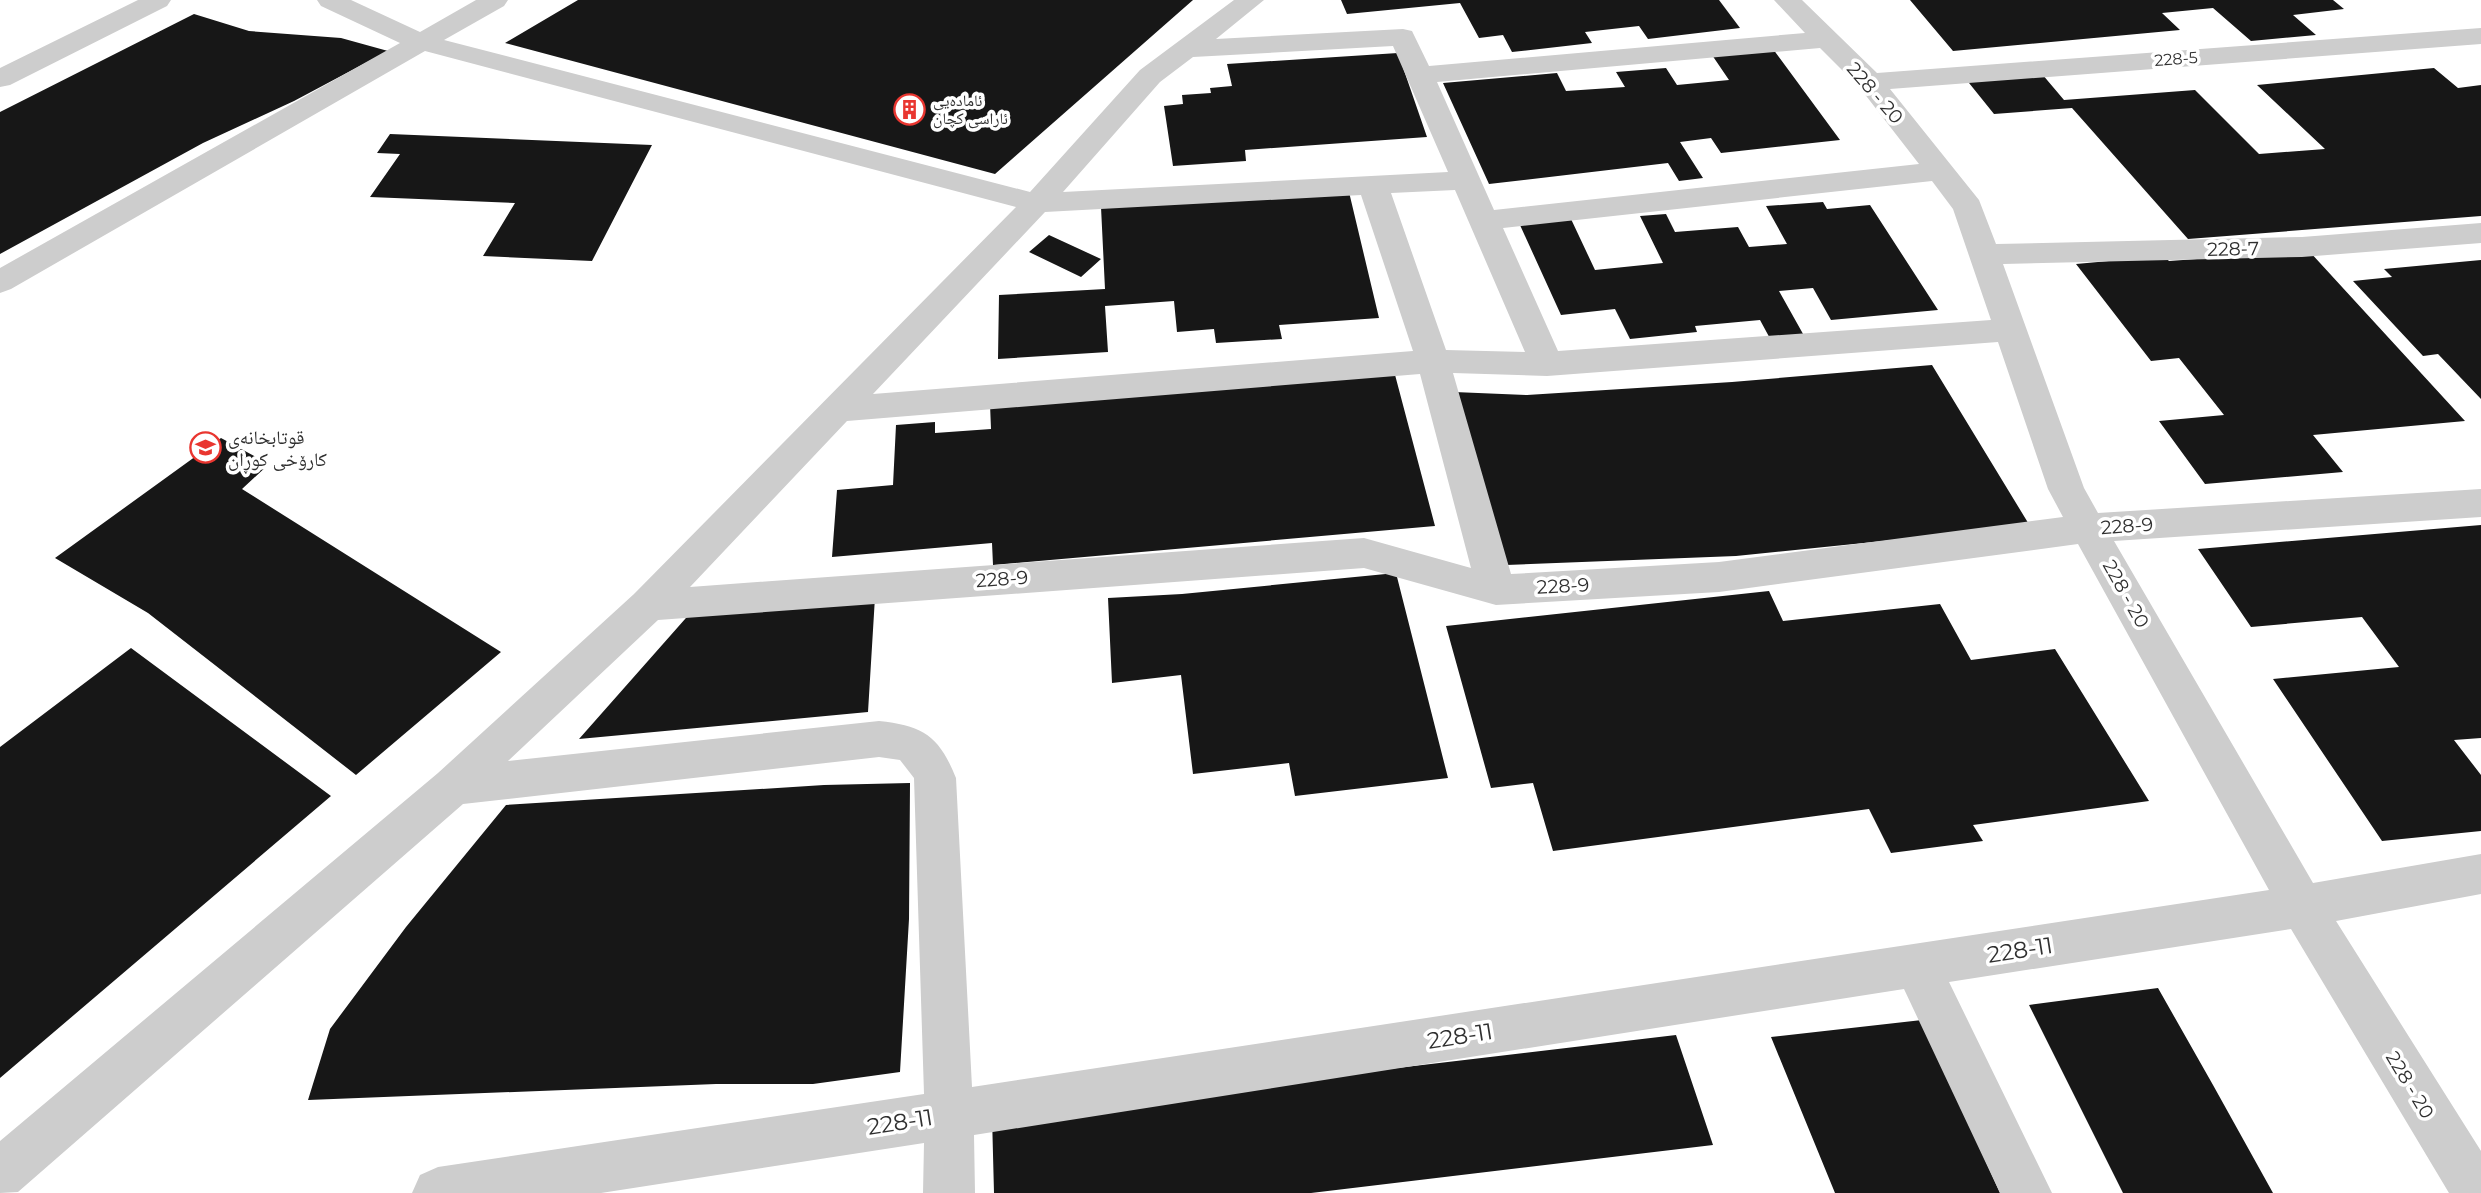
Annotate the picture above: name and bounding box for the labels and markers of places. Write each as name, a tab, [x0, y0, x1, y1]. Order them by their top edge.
place label: ئامادەیی ئاراسی کچان	[933, 91, 1008, 129]
building icon: ئامادەیی ئاراسی کچان	[893, 92, 927, 126]
place label: قوتابخانەی کارۆخی کوڕان	[228, 426, 327, 474]
school or university icon: قوتابخانەی کارۆخی کوڕان	[188, 431, 222, 465]

